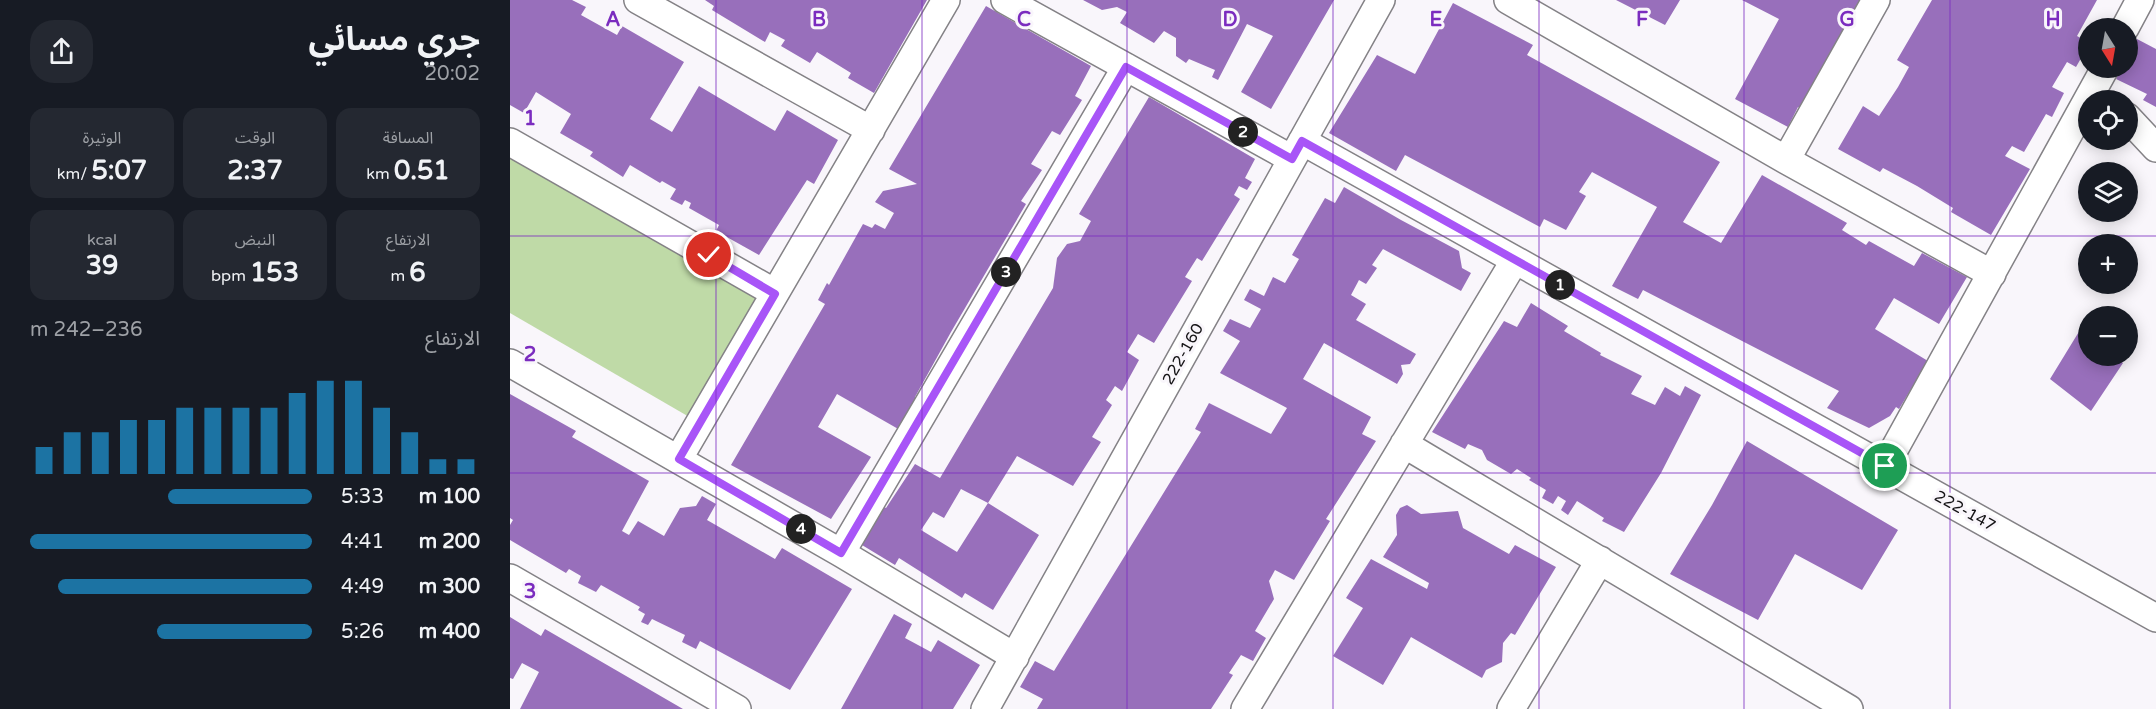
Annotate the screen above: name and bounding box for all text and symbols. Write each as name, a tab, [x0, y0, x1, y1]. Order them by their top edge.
text: A	[606, 8, 621, 32]
text: B	[812, 8, 826, 32]
text: C	[1017, 8, 1031, 32]
text: D	[1222, 8, 1238, 32]
text: E	[1430, 8, 1443, 32]
text: F	[1636, 8, 1648, 32]
text: G	[1839, 8, 1855, 32]
text: H	[2045, 8, 2061, 32]
north arrow	[2078, 18, 2138, 78]
map controls	[2078, 18, 2138, 366]
button: share	[30, 20, 93, 83]
text: جري مسائي	[309, 20, 480, 59]
text: 20:02	[425, 62, 480, 86]
button: locate	[2078, 90, 2138, 150]
text: 1	[524, 107, 536, 131]
pin: 2	[1228, 117, 1258, 147]
text: 2	[1238, 122, 1248, 142]
text: الوتيرة	[83, 128, 121, 148]
text: الوقت	[235, 128, 275, 148]
text: المسافة	[383, 128, 433, 148]
text: 5:07	[91, 155, 147, 186]
text: 2:37	[227, 155, 283, 186]
text: 0.51	[394, 155, 450, 186]
button: layers	[2078, 162, 2138, 222]
text: /km	[57, 164, 91, 184]
text: km	[366, 164, 394, 184]
pin	[683, 229, 734, 280]
text: kcal	[87, 230, 117, 250]
text: النبض	[235, 230, 275, 250]
text: الارتفاع	[386, 230, 430, 250]
button: +	[2078, 234, 2138, 294]
icon: check	[692, 238, 725, 271]
text: 39	[86, 250, 118, 281]
text: 153	[250, 257, 299, 288]
text: 6	[409, 257, 426, 288]
pin: 3	[991, 257, 1021, 287]
text: 3	[1001, 262, 1011, 282]
text: bpm	[211, 266, 250, 286]
text: m	[390, 266, 409, 286]
pin: 1	[1545, 270, 1575, 300]
text: 1	[1555, 275, 1565, 295]
button: −	[2078, 306, 2138, 366]
text: 236–242 m	[30, 318, 143, 342]
street label: 222-160	[1158, 320, 1208, 388]
text: الارتفاع	[425, 327, 480, 351]
text: 2	[524, 343, 536, 367]
pin	[1859, 440, 1910, 491]
icon: arrive	[1868, 449, 1901, 482]
text: 5:33	[341, 485, 384, 509]
text: 100 m	[419, 485, 480, 509]
street label: 222-147	[1931, 486, 1999, 536]
pin: 4	[786, 514, 816, 544]
text: 4	[796, 519, 806, 539]
text: 4:41	[341, 530, 384, 554]
text: 200 m	[419, 530, 480, 554]
text: 4:49	[341, 575, 384, 599]
text: 300 m	[419, 575, 480, 599]
text: 3	[524, 580, 536, 604]
text: 5:26	[341, 620, 384, 644]
text: 400 m	[419, 620, 480, 644]

